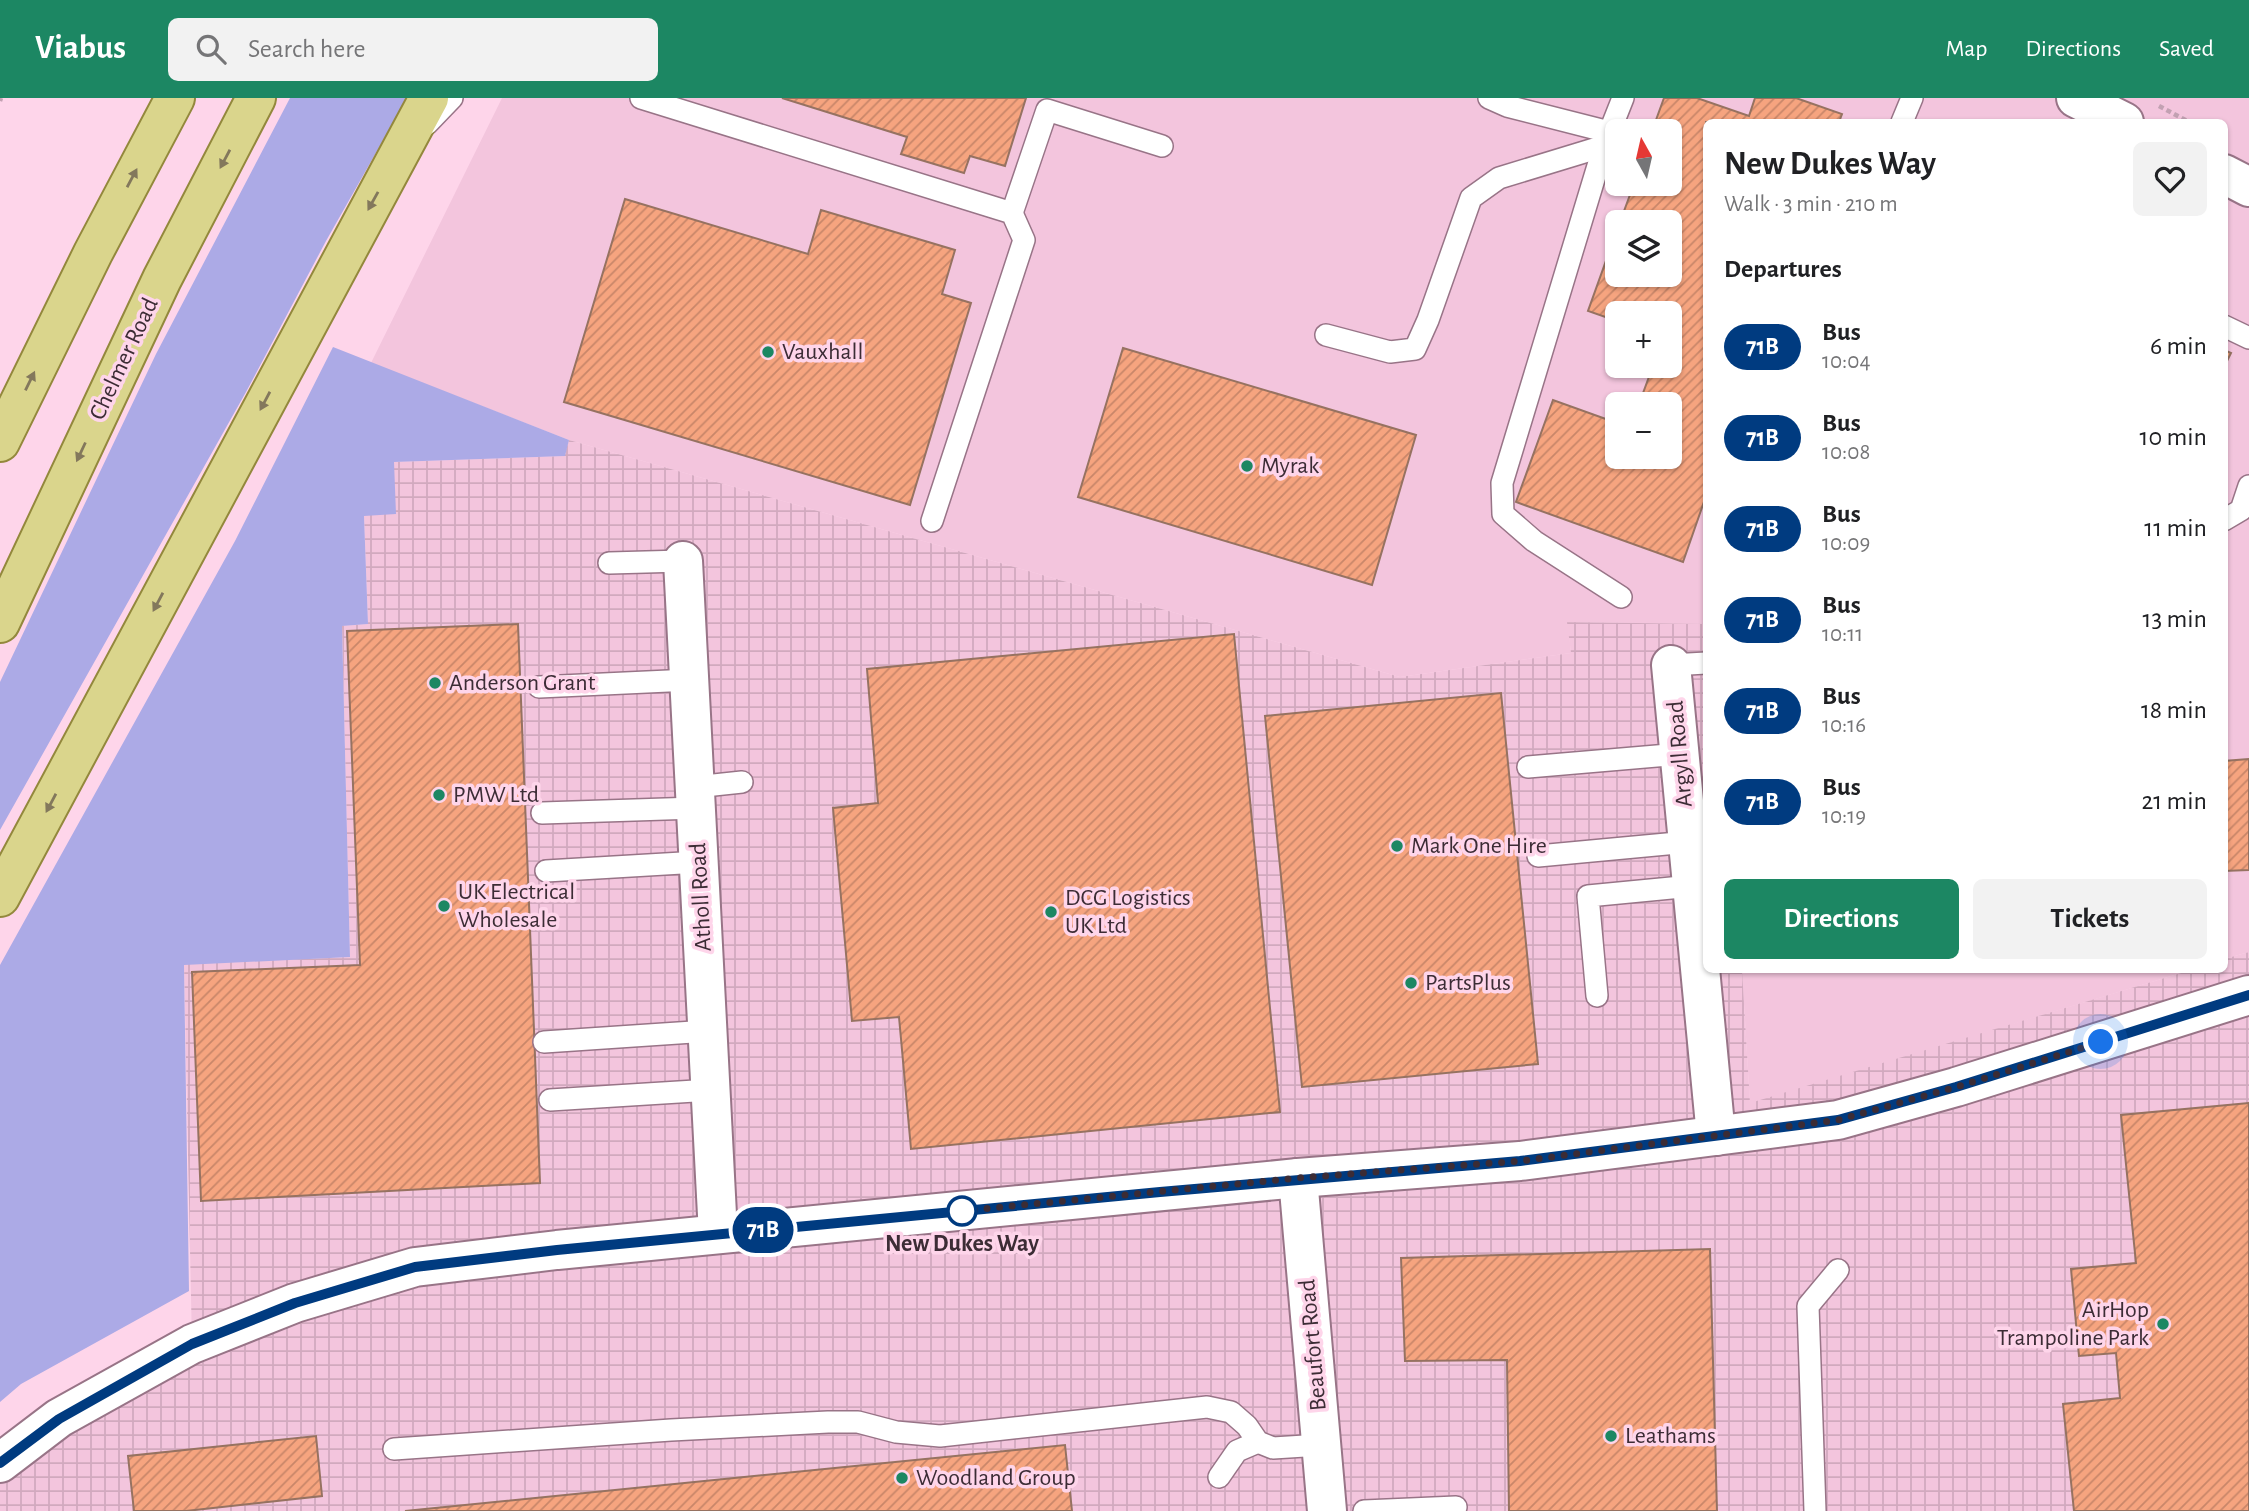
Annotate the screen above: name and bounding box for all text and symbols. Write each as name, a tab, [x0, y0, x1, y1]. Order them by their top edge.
search box	[168, 18, 658, 81]
icon: search	[192, 30, 230, 68]
text: Viabus	[35, 32, 126, 65]
text: Search here	[248, 36, 366, 62]
text: Map	[1945, 37, 1987, 61]
text: Directions	[2025, 37, 2121, 61]
text: Saved	[2159, 37, 2214, 61]
north arrow	[1605, 119, 1682, 196]
map controls	[1605, 119, 1682, 469]
button: heart	[2133, 142, 2207, 216]
text: New Dukes Way	[1724, 148, 1936, 181]
one-way arrow	[219, 149, 231, 169]
one-way arrow	[127, 168, 138, 188]
one-way arrow	[367, 191, 379, 211]
text: Walk · 3 min · 210 m	[1724, 193, 1898, 216]
button: layers	[1605, 210, 1682, 287]
text: Departures	[1724, 256, 1842, 282]
street label: Chelmer Road	[85, 294, 163, 424]
button: +	[1605, 301, 1682, 378]
text: Bus	[1822, 319, 1861, 345]
text: 6 min	[2150, 333, 2207, 359]
text: 71B	[1746, 335, 1779, 359]
place label: Vauxhall	[782, 340, 863, 364]
marker: Vauxhall	[760, 344, 776, 360]
text: 10:04	[1822, 350, 1871, 373]
one-way arrow	[24, 371, 36, 391]
one-way arrow	[260, 391, 271, 411]
button: −	[1605, 392, 1682, 469]
text: Bus	[1822, 410, 1861, 436]
text: 10 min	[2140, 424, 2207, 450]
text: 71B	[1746, 426, 1779, 450]
text: 10:08	[1822, 441, 1870, 464]
one-way arrow	[75, 442, 86, 462]
place label: Myrak	[1261, 454, 1319, 478]
marker: Myrak	[1239, 458, 1255, 474]
text: Bus	[1822, 501, 1861, 527]
text: 11 min	[2144, 515, 2207, 541]
text: 71B	[1746, 517, 1779, 541]
text: 10:09	[1822, 532, 1870, 555]
one-way arrow	[152, 592, 164, 612]
text: Bus	[1822, 592, 1861, 618]
text: 13 min	[2143, 606, 2207, 632]
text: 71B	[1746, 608, 1779, 632]
text: 10:11	[1822, 623, 1863, 646]
place label: Anderson Grant	[449, 671, 596, 695]
marker: Anderson Grant	[427, 675, 443, 691]
text: Bus	[1822, 683, 1861, 709]
text: 18 min	[2141, 697, 2207, 723]
text: 71B	[1746, 699, 1779, 723]
street label: Argyll Road	[1663, 700, 1697, 808]
text: 10:16	[1822, 714, 1866, 737]
text: Bus	[1822, 774, 1861, 800]
place label: PMW Ltd	[453, 783, 539, 807]
marker: PMW Ltd	[431, 787, 447, 803]
text: 21 min	[2141, 788, 2207, 814]
text: 71B	[1746, 790, 1779, 814]
one-way arrow	[45, 793, 57, 813]
text: 10:19	[1822, 805, 1866, 828]
place label: Mark One Hire	[1411, 834, 1547, 858]
marker: Mark One Hire	[1389, 838, 1405, 854]
street label: Atholl Road	[686, 842, 716, 952]
button: Directions	[1724, 879, 1959, 959]
button: Tickets	[1973, 879, 2207, 959]
place label: UK Electrical Wholesale	[458, 880, 575, 932]
place label: DCG Logistics UK Ltd	[1065, 886, 1191, 938]
marker: UK Electrical Wholesale	[436, 898, 452, 914]
marker: DCG Logistics UK Ltd	[1043, 904, 1059, 920]
place label: PartsPlus	[1425, 971, 1511, 995]
marker: PartsPlus	[1403, 975, 1419, 991]
your location	[2083, 1024, 2118, 1059]
marker: New Dukes Way	[947, 1196, 977, 1226]
line badge: 71B	[723, 1207, 803, 1253]
text: 71B	[747, 1218, 779, 1242]
place label: New Dukes Way	[885, 1232, 1039, 1256]
street label: Beaufort Road	[1295, 1278, 1331, 1412]
place label: AirHop Trampoline Park	[1997, 1298, 2149, 1350]
marker: AirHop Trampoline Park	[2155, 1316, 2171, 1332]
place label: Leathams	[1625, 1424, 1716, 1448]
marker: Leathams	[1603, 1428, 1619, 1444]
place label: Woodland Group	[916, 1466, 1076, 1490]
marker: Woodland Group	[894, 1470, 910, 1486]

